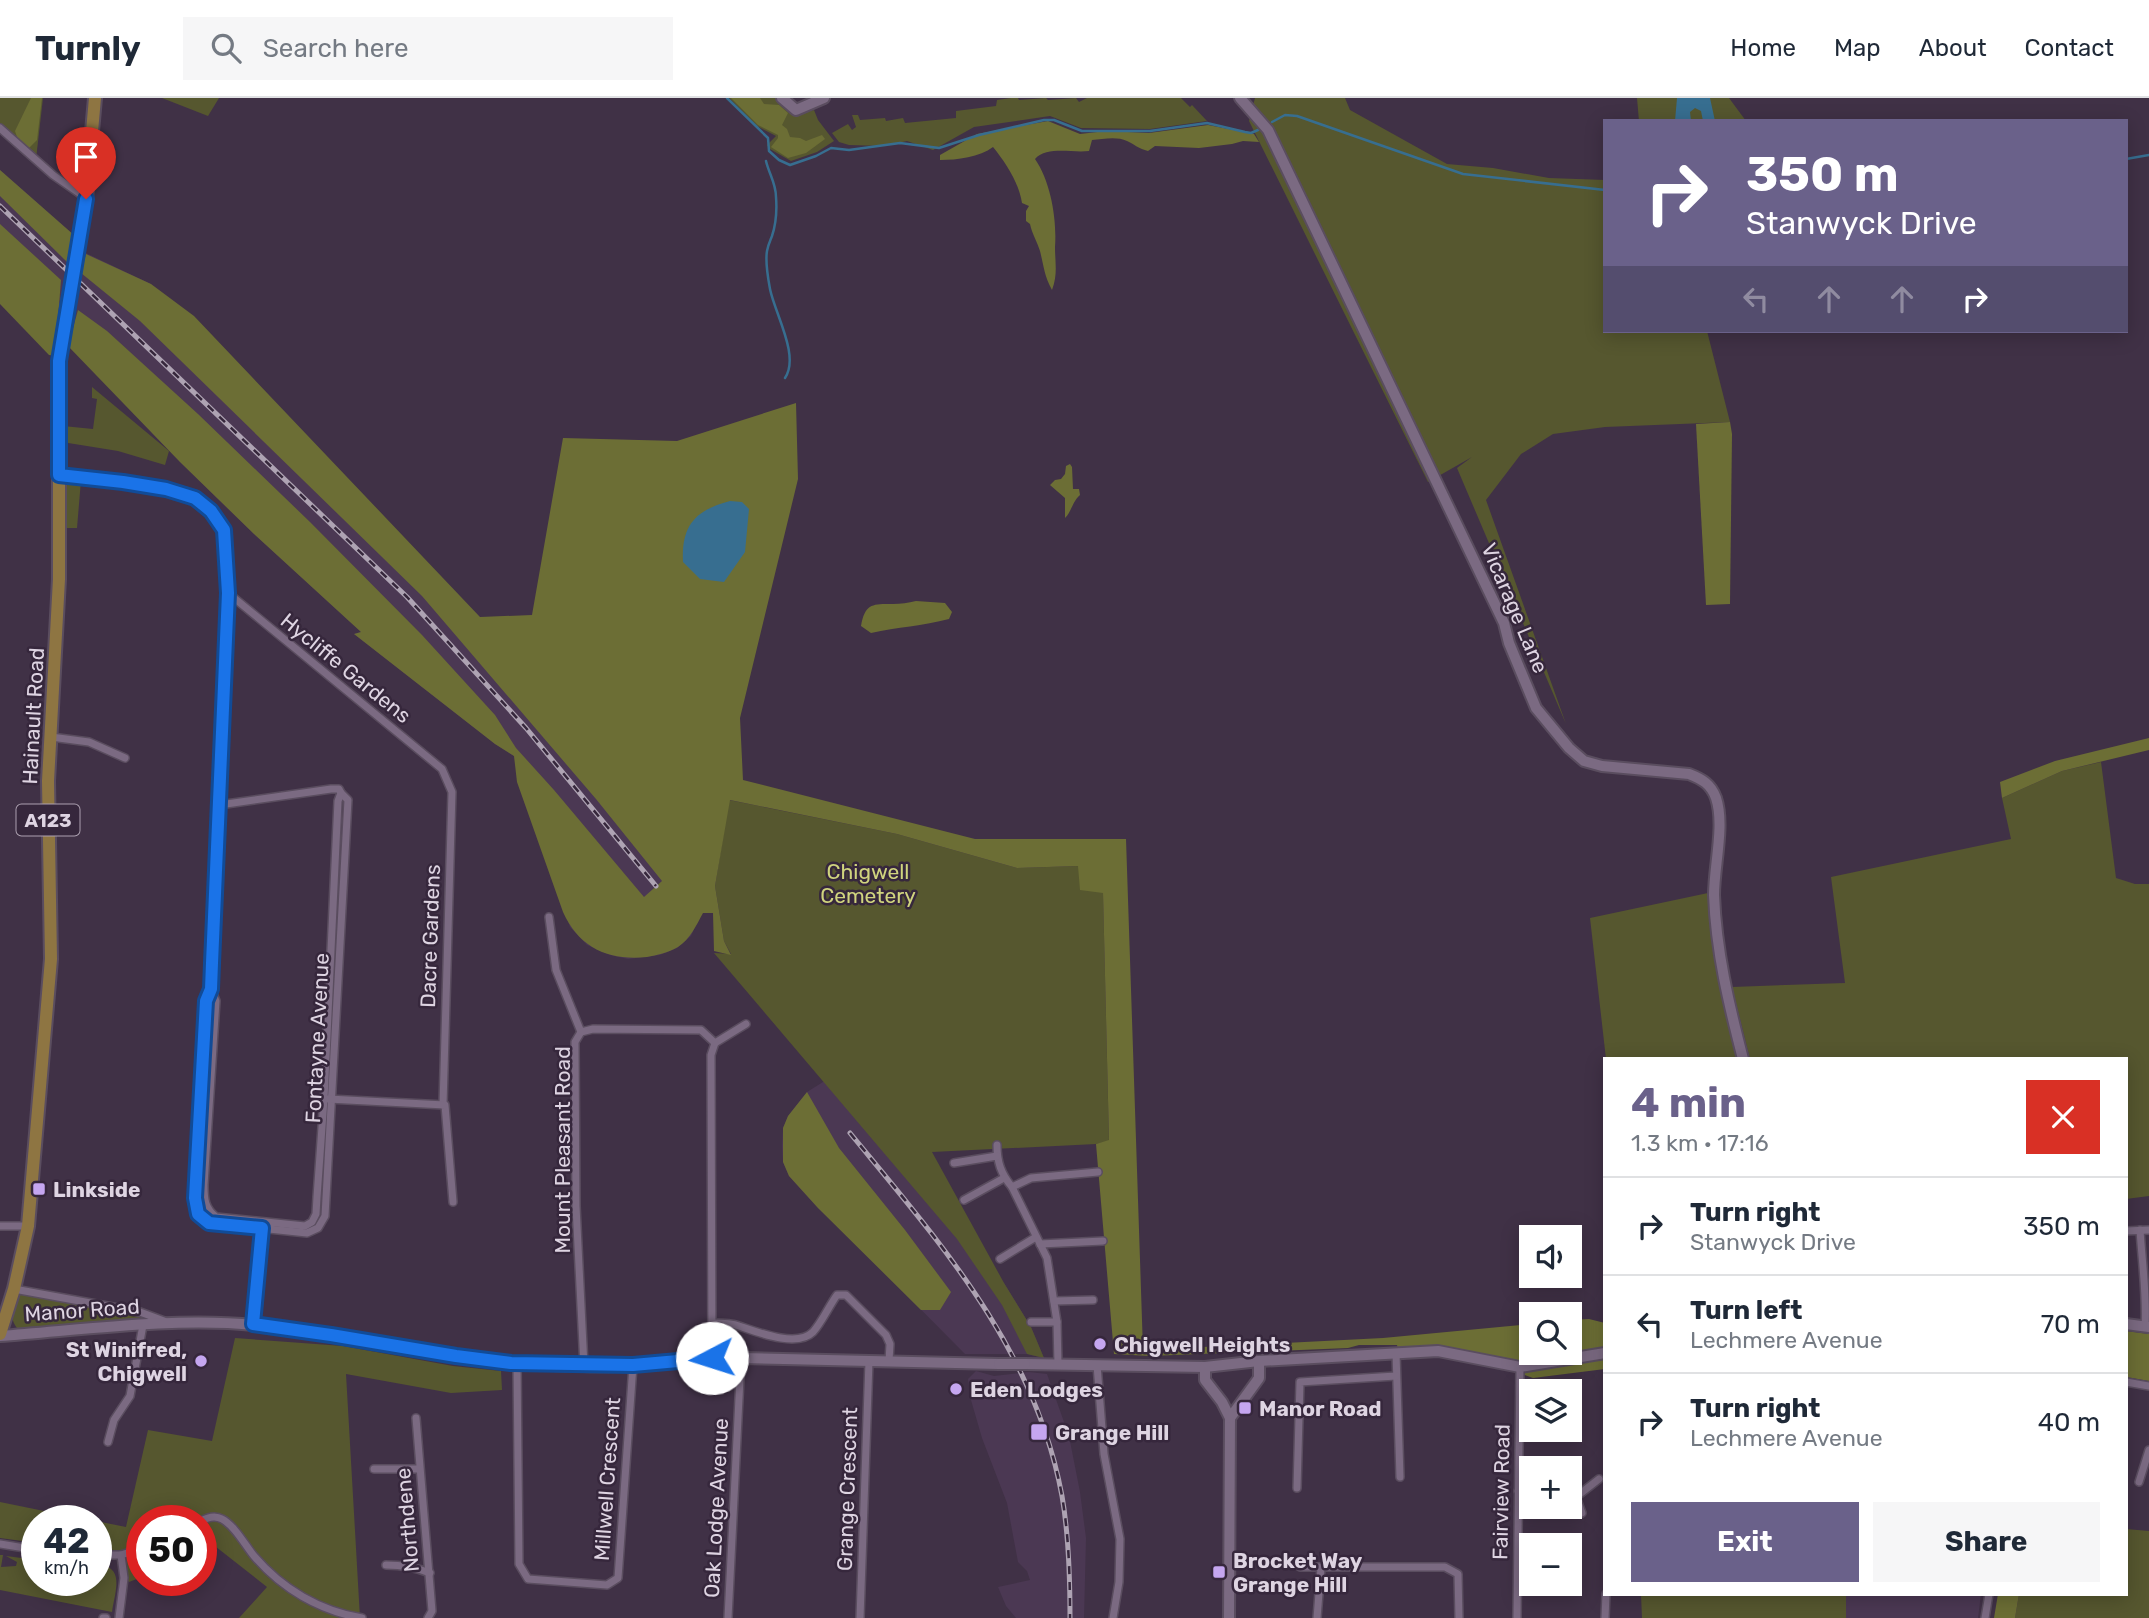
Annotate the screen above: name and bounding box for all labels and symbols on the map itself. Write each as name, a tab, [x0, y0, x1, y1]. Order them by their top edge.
pin	[56, 127, 116, 199]
street label: Vicarage Lane	[1476, 539, 1554, 677]
street label: Hycliffe Gardens	[276, 608, 416, 728]
street label: Hainault Road	[17, 647, 49, 785]
road number: A123	[16, 804, 80, 835]
park label: Chigwell Cemetery	[820, 859, 916, 908]
street label: Dacre Gardens	[415, 864, 445, 1008]
street label: Fontayne Avenue	[300, 952, 334, 1124]
street label: Mount Pleasant Road	[550, 1046, 575, 1254]
place label: Linkside	[53, 1177, 140, 1202]
marker: Linkside	[31, 1181, 47, 1197]
street label: Manor Road	[24, 1294, 140, 1326]
position arrow	[675, 1321, 749, 1395]
place label: Chigwell Heights	[1114, 1332, 1290, 1357]
marker: Chigwell Heights	[1092, 1336, 1108, 1352]
place label: St Winifred, Chigwell	[66, 1337, 187, 1386]
marker: St Winifred, Chigwell	[193, 1353, 209, 1369]
place label: Eden Lodges	[970, 1377, 1103, 1402]
marker: Eden Lodges	[948, 1381, 964, 1397]
street label: Millwell Crescent	[589, 1396, 625, 1562]
place label: Manor Road	[1259, 1396, 1382, 1421]
marker: Manor Road	[1237, 1400, 1253, 1416]
street label: Grange Crescent	[832, 1406, 862, 1572]
street label: Oak Lodge Avenue	[699, 1417, 733, 1599]
place label: Grange Hill	[1055, 1420, 1169, 1445]
marker: Grange Hill	[1029, 1422, 1049, 1442]
street label: Fairview Road	[1487, 1424, 1515, 1560]
street label: Northdene	[390, 1467, 424, 1573]
speed limit sign: 50	[126, 1505, 217, 1596]
place label: Brocket Way Grange Hill	[1233, 1548, 1363, 1597]
marker: Brocket Way Grange Hill	[1211, 1564, 1227, 1580]

